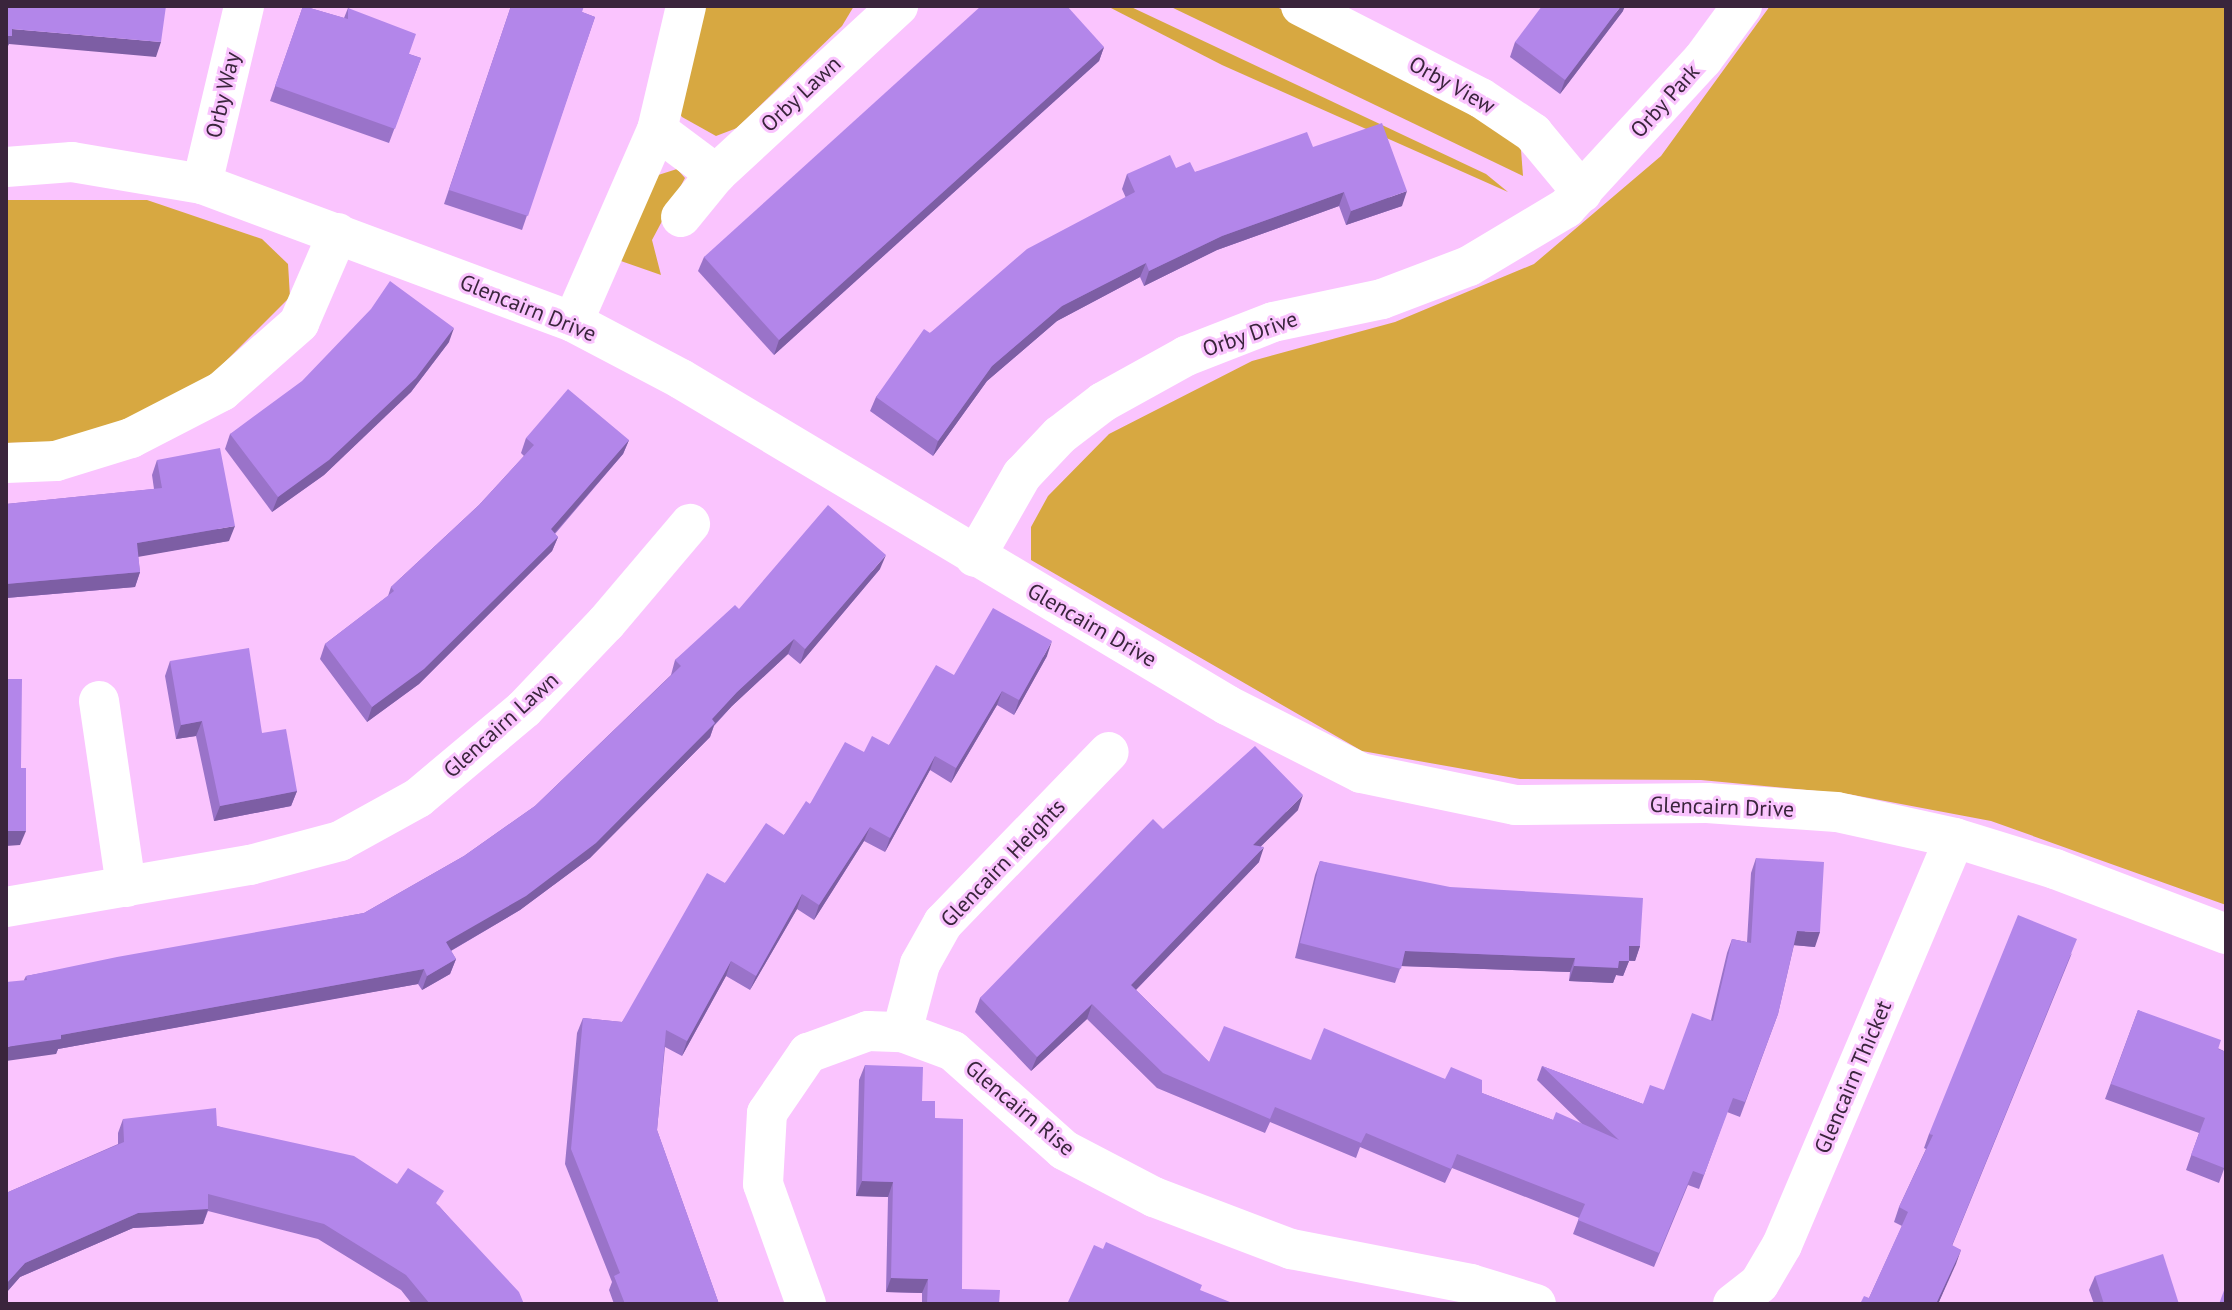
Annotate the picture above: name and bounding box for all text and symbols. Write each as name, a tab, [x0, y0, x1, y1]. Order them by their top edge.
street label: Orby Way	[200, 49, 246, 141]
street label: Orby Lawn	[755, 50, 847, 138]
street label: Orby View	[1404, 50, 1500, 120]
street label: Orby Park	[1625, 58, 1705, 144]
street label: Glencairn Drive	[456, 269, 600, 347]
street label: Orby Drive	[1199, 305, 1301, 363]
street label: Glencairn Drive	[1023, 577, 1161, 673]
street label: Glencairn Lawn	[438, 667, 564, 783]
street label: Glencairn Drive	[1649, 791, 1795, 823]
street label: Glencairn Heights	[935, 794, 1071, 932]
street label: Glencairn Thicket	[1809, 996, 1897, 1158]
street label: Glencairn Rise	[960, 1055, 1080, 1161]

